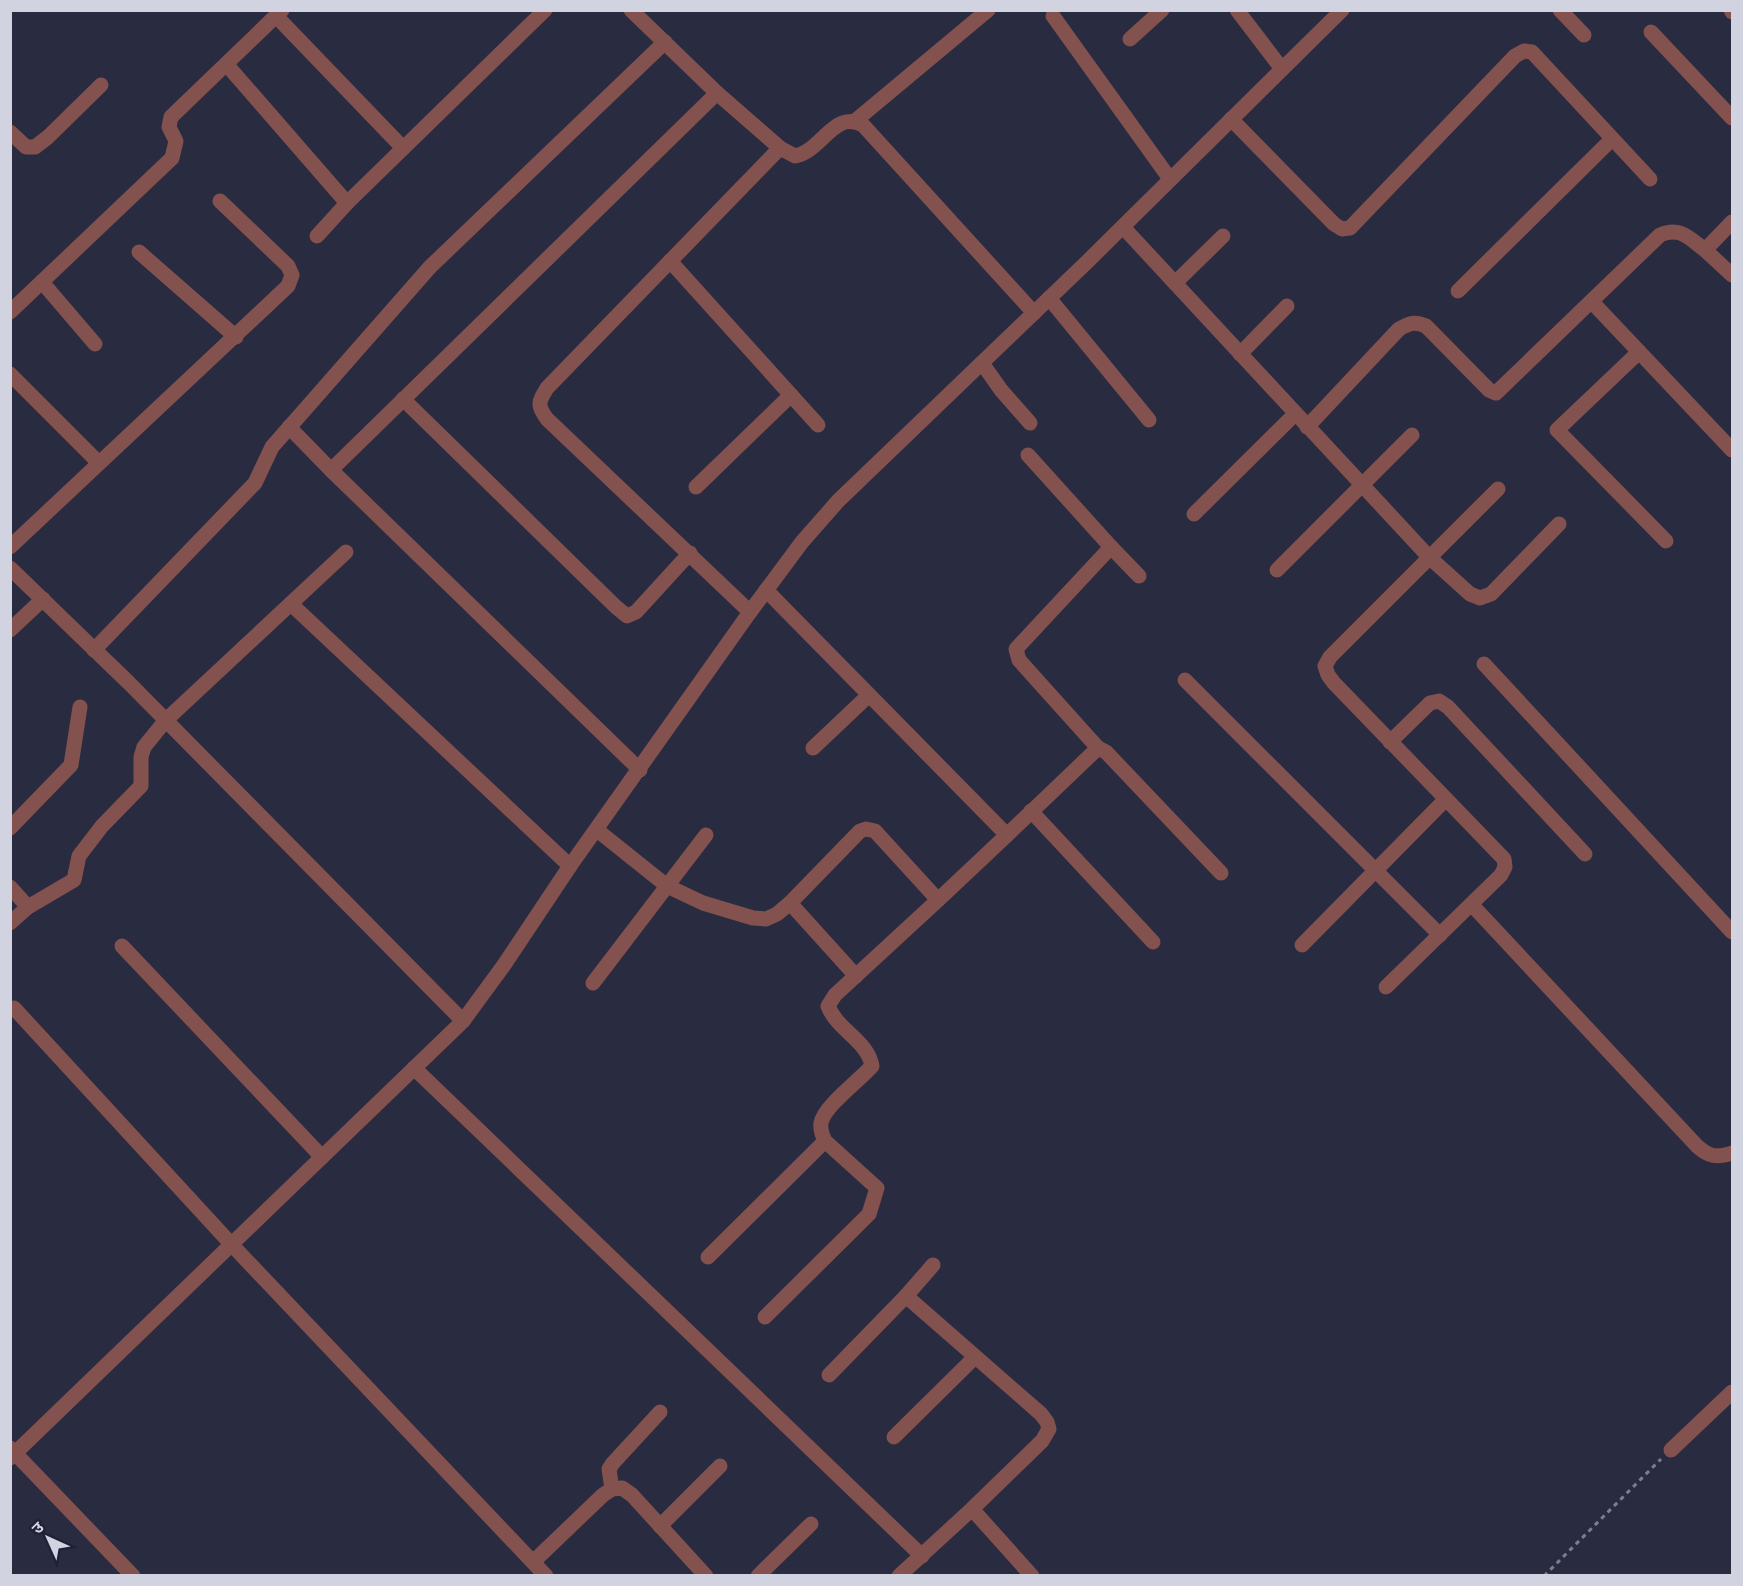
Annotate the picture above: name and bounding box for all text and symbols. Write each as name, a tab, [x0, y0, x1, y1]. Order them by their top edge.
north arrow	[18, 1508, 78, 1568]
text: उ	[28, 1517, 48, 1538]

